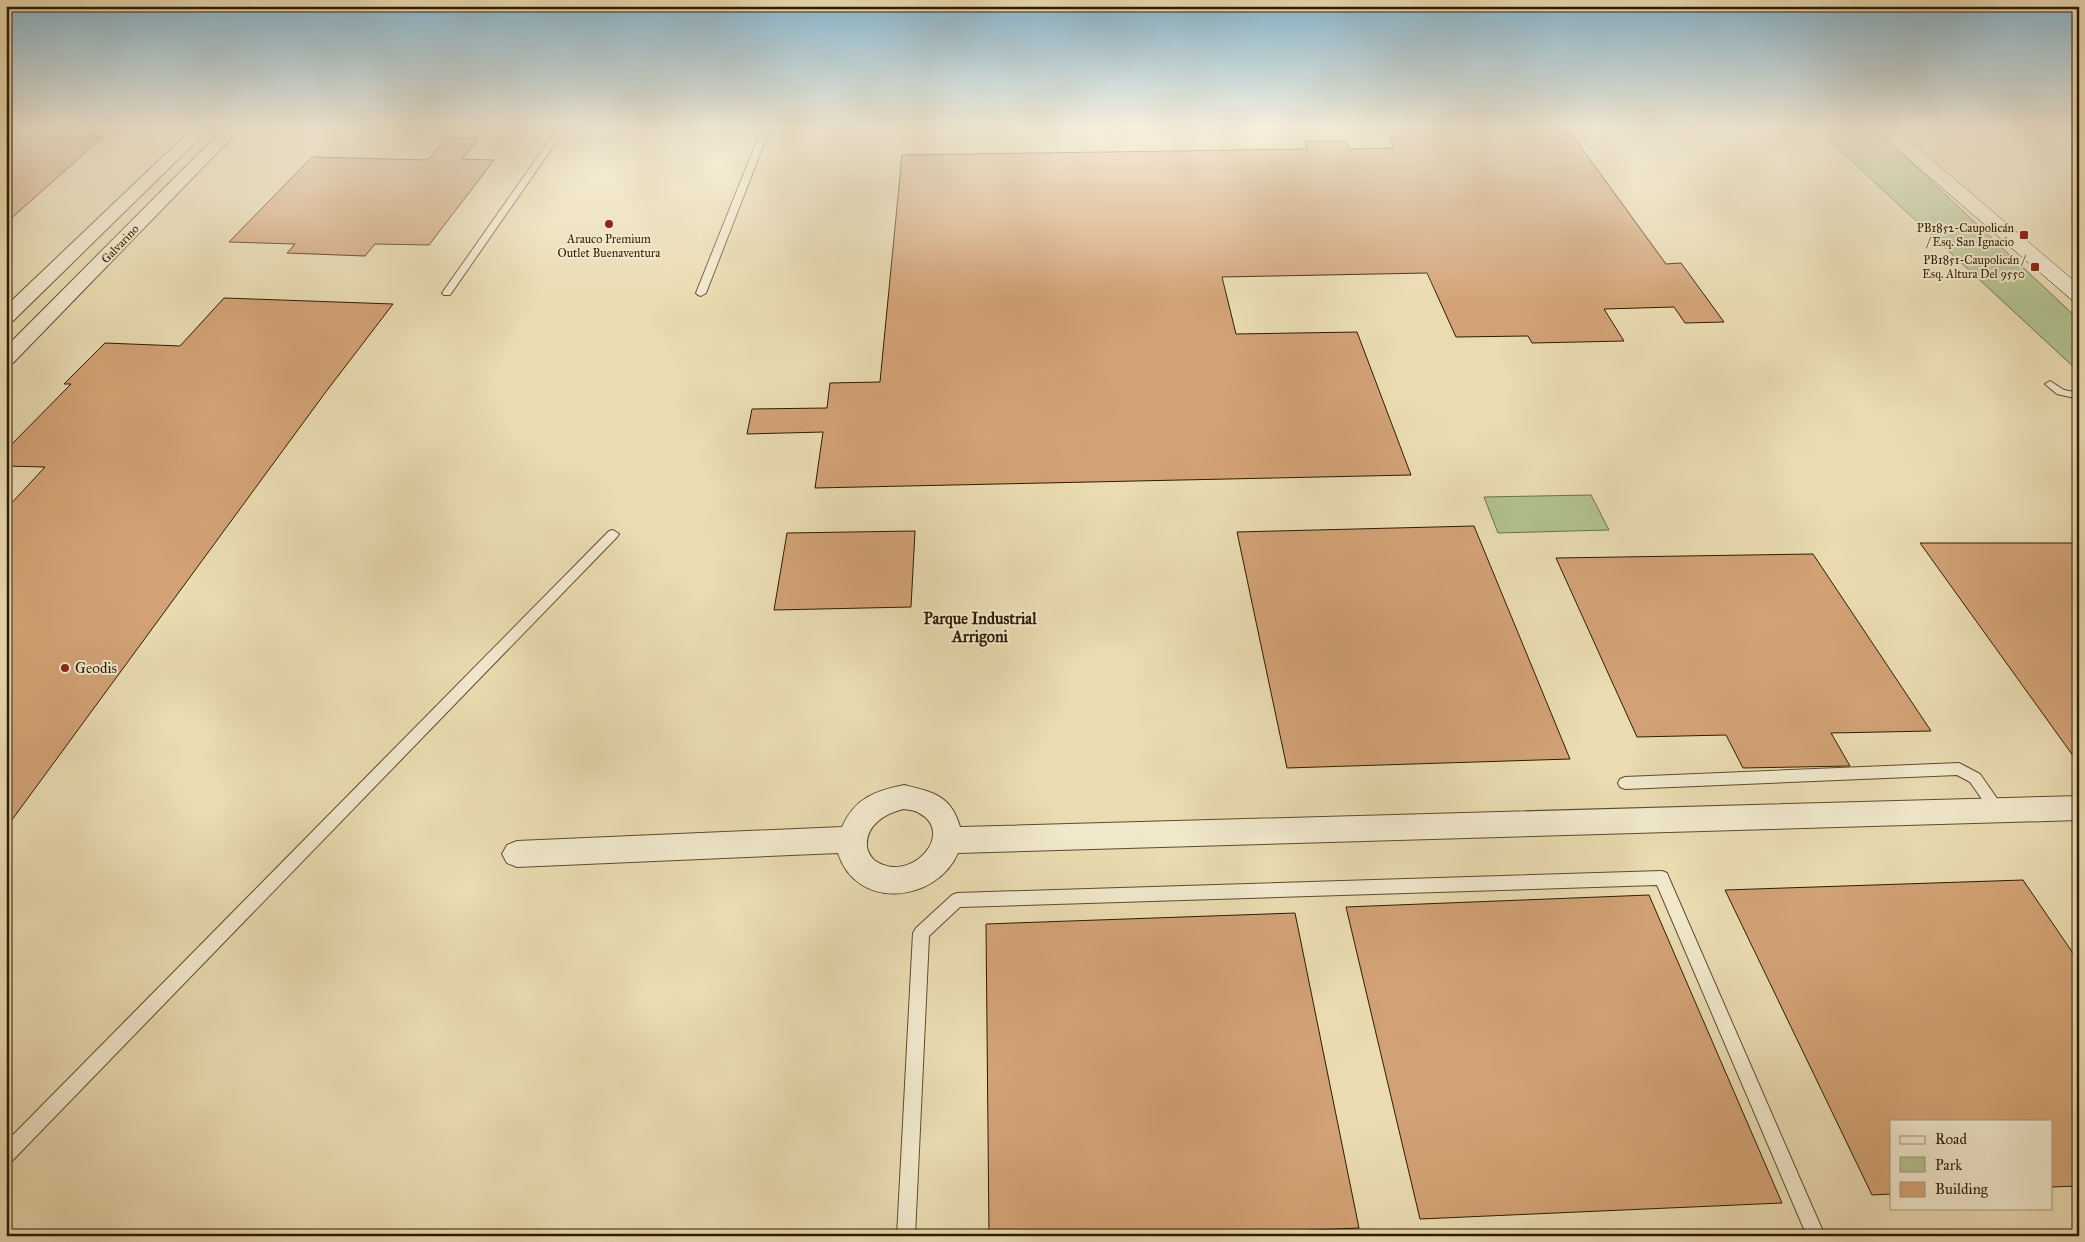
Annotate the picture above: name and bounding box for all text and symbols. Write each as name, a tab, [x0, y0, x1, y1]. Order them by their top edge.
marker: Arauco Premium Outlet Buenaventura	[603, 218, 615, 230]
place label: PB1852-Caupolicán / Esq. San Ignacio	[1917, 221, 2015, 250]
street label: Galvarino	[98, 222, 142, 266]
marker: PB1852-Caupolicán / Esq. San Ignacio	[2018, 229, 2030, 241]
place label: Arauco Premium Outlet Buenaventura	[558, 232, 661, 260]
place label: PB1851-Caupolicán / Esq. Altura Del 9550	[1922, 253, 2027, 282]
marker: PB1851-Caupolicán / Esq. Altura Del 9550	[2029, 261, 2041, 273]
district label: Parque Industrial Arrigoni	[924, 609, 1037, 647]
place label: Geodis	[75, 659, 117, 677]
marker: Geodis	[59, 662, 71, 674]
legend	[1890, 1120, 2052, 1210]
text: Road	[1935, 1130, 1967, 1148]
text: Park	[1935, 1156, 1962, 1174]
text: Building	[1935, 1180, 1989, 1198]

